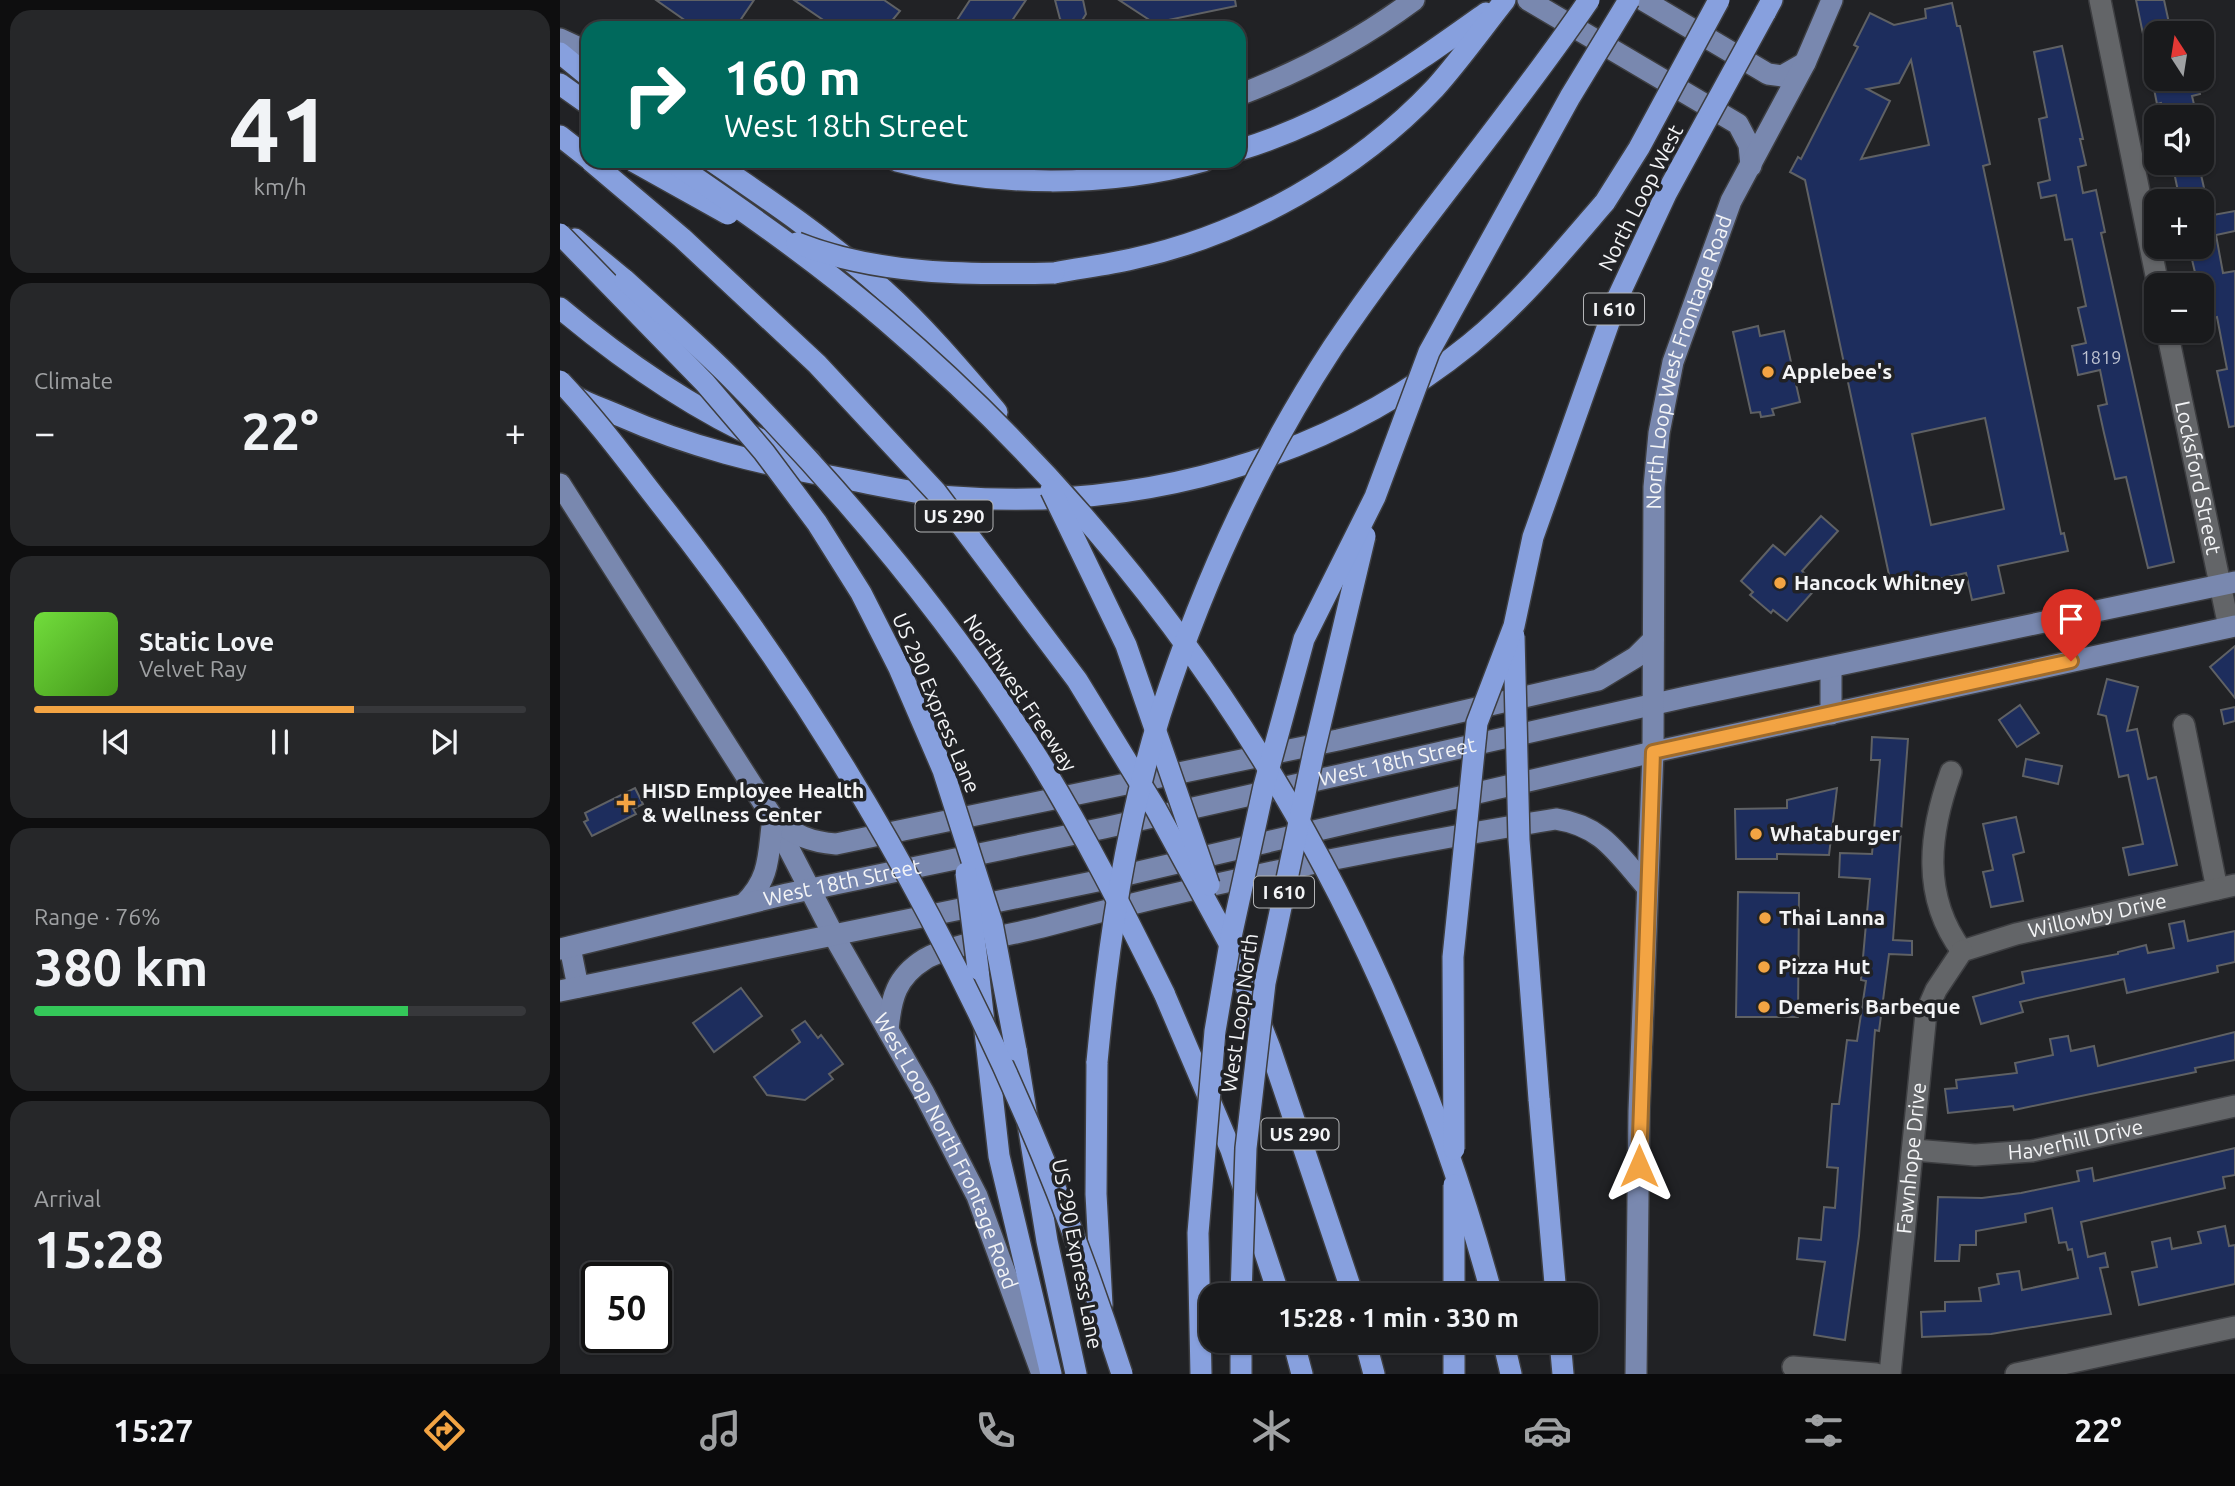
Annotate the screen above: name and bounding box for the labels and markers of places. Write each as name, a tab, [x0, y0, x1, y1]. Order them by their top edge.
place label: Applebee's	[1782, 359, 1892, 383]
marker: Applebee's	[1760, 364, 1776, 380]
place label: Hancock Whitney	[1794, 570, 1965, 594]
marker: Hancock Whitney	[1772, 575, 1788, 591]
pin	[2041, 589, 2101, 661]
place label: HISD Employee Health & Wellness Center	[642, 778, 864, 826]
marker: HISD Employee Health & Wellness Center	[616, 793, 636, 813]
place label: Whataburger	[1770, 821, 1900, 845]
marker: Whataburger	[1748, 826, 1764, 842]
place label: Thai Lanna	[1779, 905, 1885, 929]
marker: Thai Lanna	[1757, 910, 1773, 926]
place label: Pizza Hut	[1778, 954, 1870, 978]
marker: Pizza Hut	[1756, 959, 1772, 975]
place label: Demeris Barbeque	[1778, 994, 1961, 1018]
marker: Demeris Barbeque	[1756, 999, 1772, 1015]

